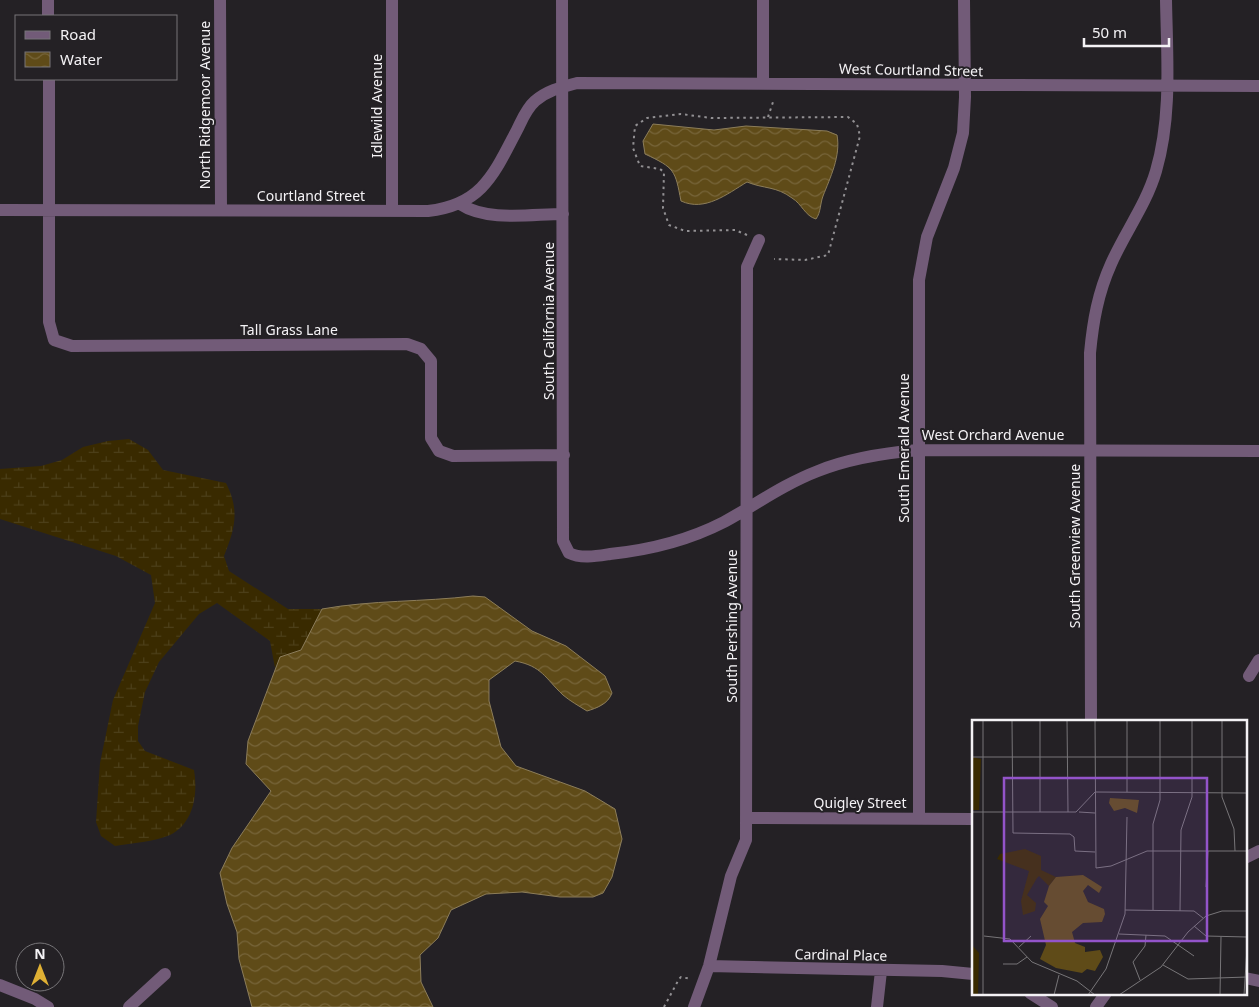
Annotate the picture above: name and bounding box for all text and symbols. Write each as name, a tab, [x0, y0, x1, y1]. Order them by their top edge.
legend	[15, 15, 178, 80]
scale bar	[1084, 15, 1169, 47]
street label: North Ridgemoor Avenue	[195, 21, 214, 189]
text: 50 m	[1092, 22, 1127, 42]
text: Road	[60, 24, 96, 44]
text: Water	[60, 49, 102, 69]
street label: Idlewild Avenue	[367, 54, 386, 158]
street label: West Courtland Street	[839, 59, 983, 80]
street label: Courtland Street	[257, 186, 365, 205]
street label: South California Avenue	[539, 242, 558, 400]
street label: Tall Grass Lane	[240, 320, 338, 339]
street label: South Emerald Avenue	[894, 373, 913, 523]
street label: West Orchard Avenue	[922, 425, 1064, 444]
street label: South Greenview Avenue	[1065, 464, 1084, 628]
street label: South Pershing Avenue	[722, 549, 741, 703]
inset map	[972, 720, 1246, 994]
street label: Quigley Street	[814, 793, 906, 812]
north arrow	[15, 942, 65, 992]
text: N	[34, 944, 46, 963]
street label: Cardinal Place	[794, 944, 888, 965]

